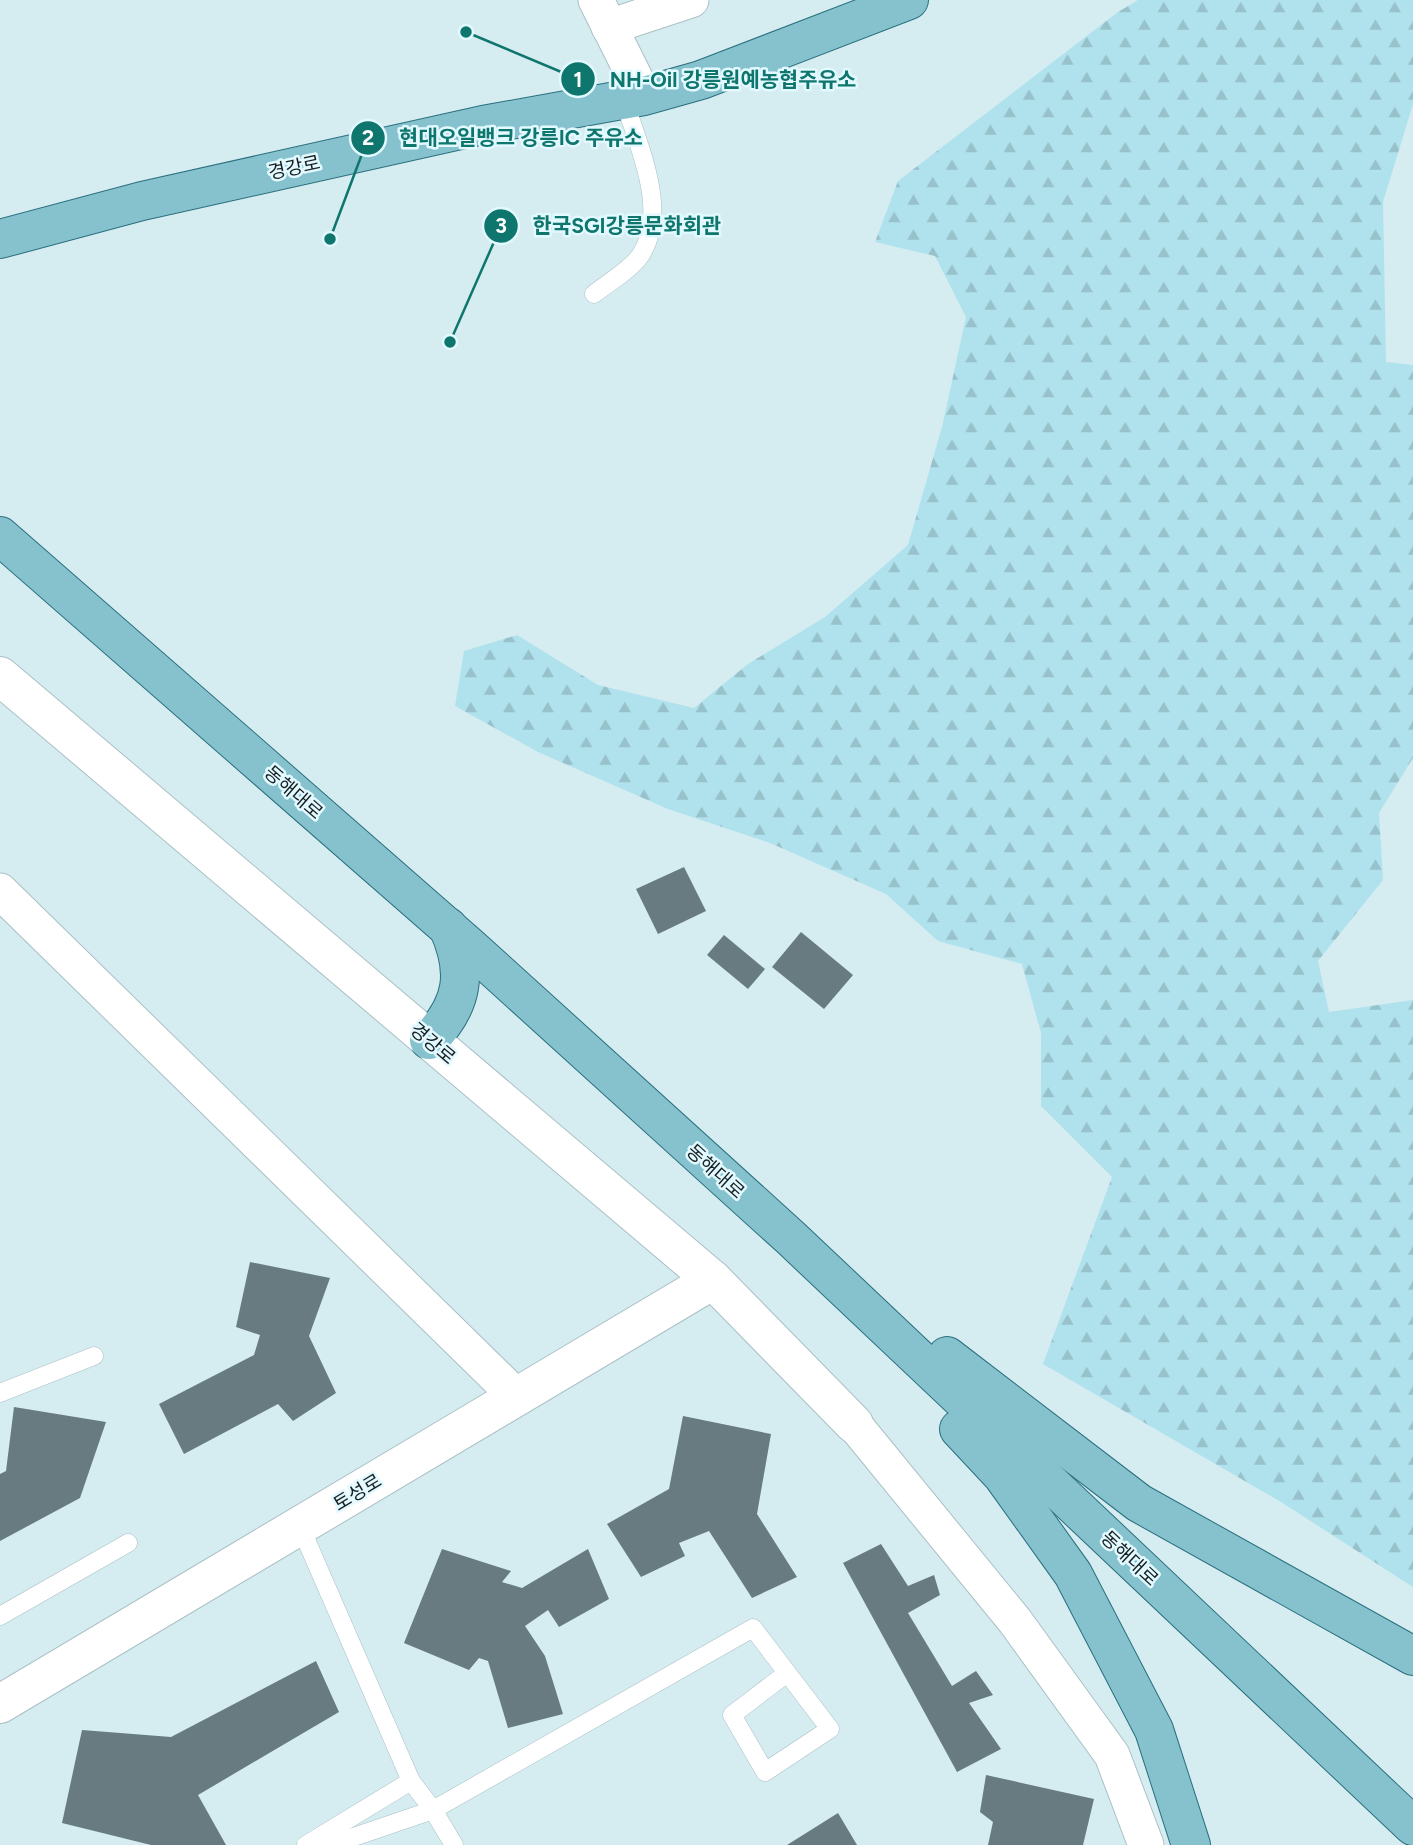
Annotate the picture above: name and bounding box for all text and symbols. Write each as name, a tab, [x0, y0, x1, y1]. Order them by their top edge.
callout: NH-Oil 강릉원예농협주유소	[560, 58, 870, 100]
text: 1	[574, 67, 582, 92]
text: NH-Oil 강릉원예농협주유소	[610, 67, 856, 92]
callout: 현대오일뱅크 강릉IC 주유소	[350, 117, 657, 159]
text: 2	[362, 125, 374, 150]
text: 현대오일뱅크 강릉IC 주유소	[399, 125, 643, 150]
street label: 경강로	[266, 151, 322, 184]
callout: 한국SGI강릉문화회관	[484, 205, 736, 247]
text: 3	[495, 213, 507, 238]
text: 한국SGI강릉문화회관	[533, 213, 721, 238]
street label: 동해대로	[260, 761, 328, 824]
street label: 경강로	[405, 1018, 460, 1069]
street label: 동해대로	[682, 1139, 749, 1203]
street label: 토성로	[329, 1469, 386, 1516]
street label: 동해대로	[1096, 1526, 1163, 1591]

